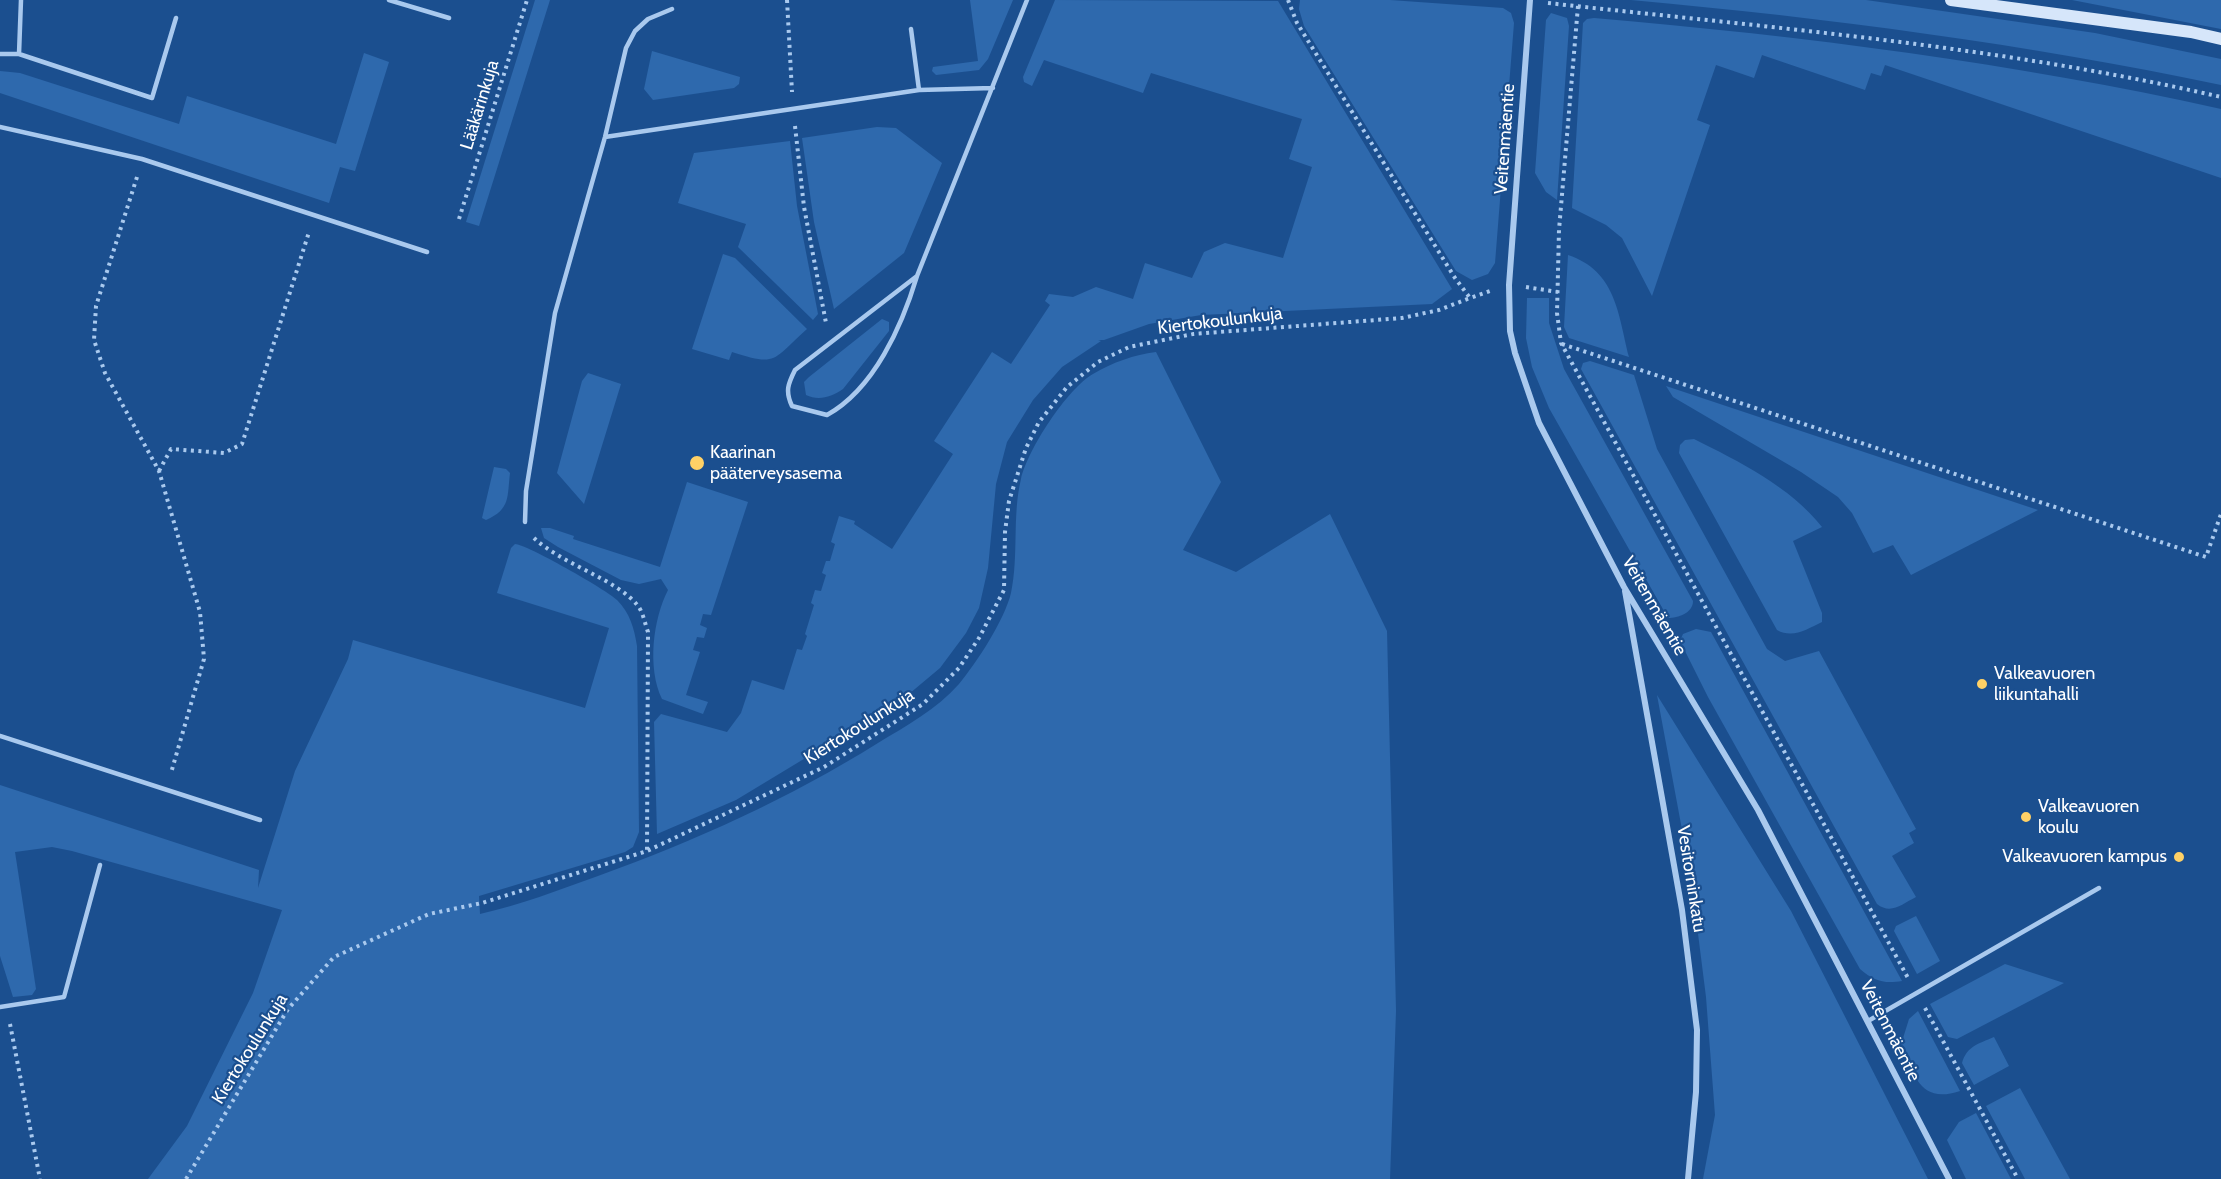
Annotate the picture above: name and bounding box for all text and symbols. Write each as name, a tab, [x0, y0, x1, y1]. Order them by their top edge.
street label: Lääkärinkuja	[456, 58, 504, 152]
street label: Veitenmäentie	[1490, 83, 1520, 195]
street label: Kiertokoulunkuja	[1156, 303, 1284, 339]
place label: Kaarinan pääterveysasema	[710, 442, 842, 484]
marker: Kaarinan pääterveysasema	[688, 454, 706, 472]
street label: Veitenmäentie	[1617, 553, 1691, 659]
place label: Valkeavuoren liikuntahalli	[1994, 663, 2095, 706]
marker: Valkeavuoren liikuntahalli	[1975, 677, 1989, 691]
street label: Kiertokoulunkuja	[800, 684, 918, 770]
place label: Valkeavuoren koulu	[2038, 796, 2139, 838]
marker: Valkeavuoren koulu	[2019, 810, 2033, 824]
street label: Vesitorninkatu	[1672, 824, 1710, 934]
place label: Valkeavuoren kampus	[2002, 846, 2167, 868]
marker: Valkeavuoren kampus	[2172, 850, 2186, 864]
street label: Veitenmäentie	[1855, 977, 1925, 1085]
street label: Kiertokoulunkuja	[207, 990, 293, 1108]

